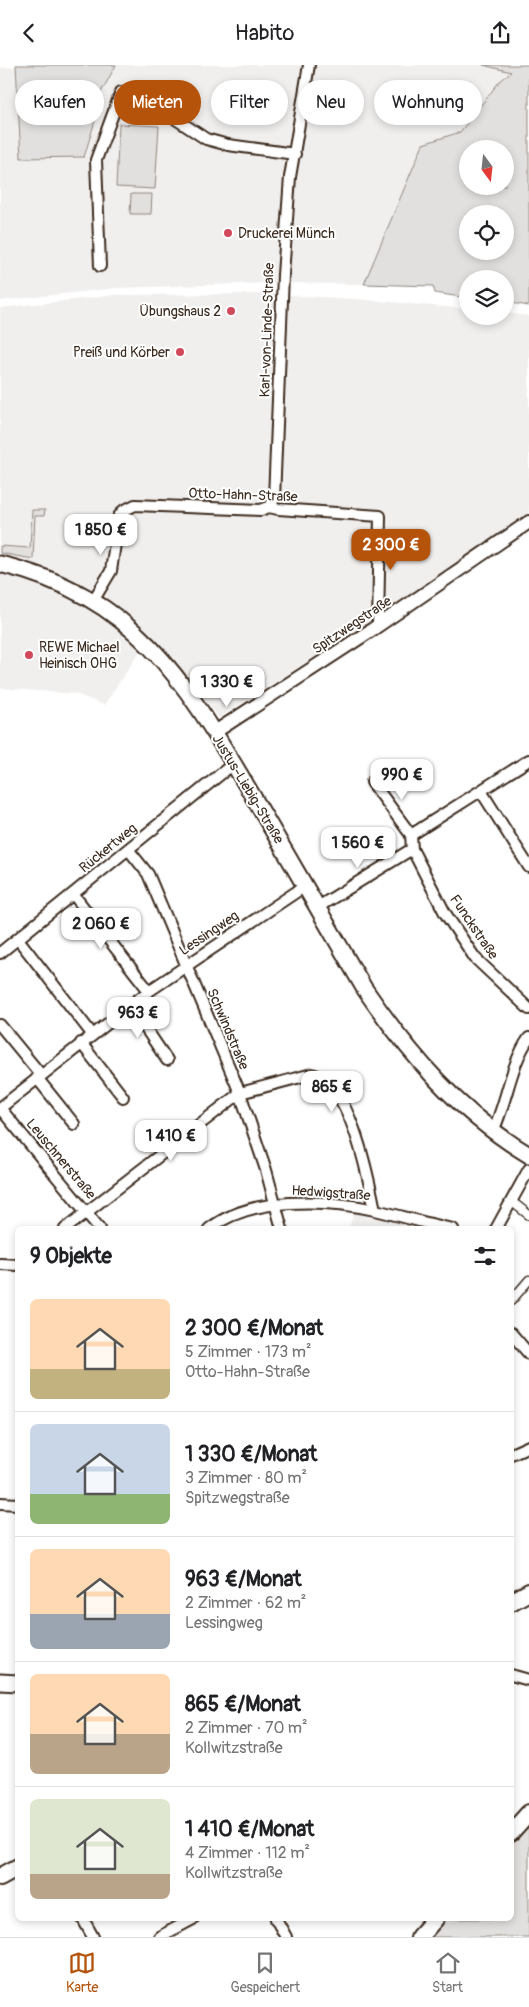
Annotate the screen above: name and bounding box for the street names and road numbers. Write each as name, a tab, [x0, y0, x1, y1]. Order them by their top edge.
street label: Karl-von-Linde-Straße	[256, 262, 278, 398]
street label: Otto-Hahn-Straße	[188, 485, 298, 505]
street label: Spitzwegstraße	[309, 592, 395, 658]
street label: Justus-Liebig-Straße	[209, 731, 287, 847]
street label: Rückertweg	[76, 820, 140, 876]
street label: Funckstraße	[446, 891, 502, 963]
street label: Lessingweg	[176, 907, 242, 959]
street label: Schwindstraße	[203, 986, 253, 1072]
street label: Leuschnerstraße	[22, 1115, 100, 1203]
street label: Hedwigstraße	[291, 1182, 371, 1204]

